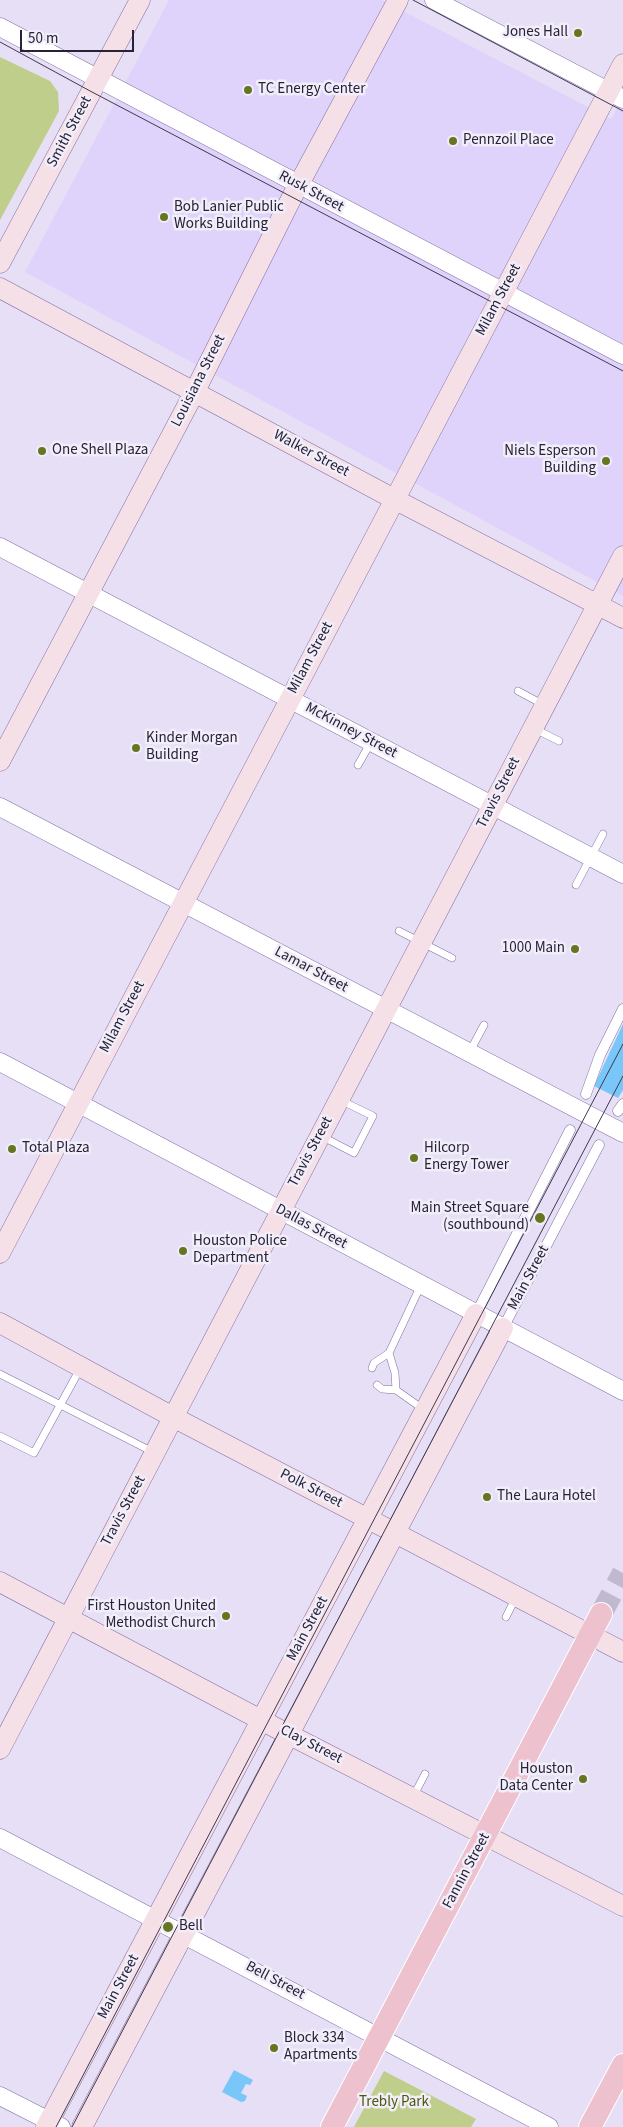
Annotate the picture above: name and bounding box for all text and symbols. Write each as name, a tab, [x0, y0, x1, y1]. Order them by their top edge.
scale bar	[22, 20, 136, 52]
place label: Jones Hall	[503, 24, 568, 42]
marker: Jones Hall	[572, 27, 584, 39]
text: 50 m	[28, 28, 58, 49]
place label: TC Energy Center	[258, 81, 365, 99]
marker: TC Energy Center	[242, 84, 254, 96]
street label: Smith Street	[44, 93, 96, 171]
place label: Pennzoil Place	[463, 132, 554, 150]
marker: Pennzoil Place	[447, 135, 459, 147]
street label: Rusk Street	[275, 167, 347, 217]
place label: Bob Lanier Public Works Building	[174, 199, 284, 234]
marker: Bob Lanier Public Works Building	[158, 211, 170, 223]
street label: Milam Street	[473, 261, 525, 339]
street label: Louisiana Street	[168, 332, 230, 430]
street label: Walker Street	[270, 426, 352, 482]
place label: One Shell Plaza	[52, 442, 148, 460]
place label: Niels Esperson Building	[504, 443, 596, 478]
marker: One Shell Plaza	[36, 445, 48, 457]
marker: Niels Esperson Building	[600, 455, 612, 467]
street label: Milam Street	[285, 619, 337, 697]
street label: McKinney Street	[302, 699, 400, 763]
place label: Kinder Morgan Building	[146, 730, 238, 765]
marker: Kinder Morgan Building	[130, 742, 142, 754]
street label: Travis Street	[473, 754, 525, 832]
place label: 1000 Main	[502, 940, 565, 958]
street label: Lamar Street	[271, 943, 351, 997]
marker: 1000 Main	[569, 943, 581, 955]
street label: Milam Street	[97, 978, 149, 1056]
street label: Travis Street	[285, 1114, 337, 1190]
place label: Total Plaza	[22, 1140, 90, 1158]
place label: Hilcorp Energy Tower	[424, 1140, 509, 1175]
marker: Total Plaza	[6, 1143, 18, 1155]
marker: Hilcorp Energy Tower	[408, 1152, 420, 1164]
place label: Main Street Square (southbound)	[411, 1200, 529, 1235]
street label: Dallas Street	[272, 1201, 350, 1253]
marker: Main Street Square (southbound)	[533, 1211, 547, 1225]
place label: Houston Police Department	[193, 1233, 287, 1268]
street label: Main Street	[504, 1242, 554, 1314]
marker: Houston Police Department	[177, 1245, 189, 1257]
street label: Polk Street	[277, 1466, 345, 1512]
street label: Travis Street	[98, 1473, 150, 1549]
place label: The Laura Hotel	[497, 1488, 596, 1506]
marker: The Laura Hotel	[481, 1491, 493, 1503]
street label: Main Street	[283, 1593, 333, 1665]
place label: First Houston United Methodist Church	[87, 1598, 216, 1633]
marker: First Houston United Methodist Church	[220, 1610, 232, 1622]
street label: Clay Street	[277, 1722, 345, 1768]
place label: Houston Data Center	[499, 1761, 573, 1796]
marker: Houston Data Center	[577, 1773, 589, 1785]
street label: Fannin Street	[439, 1830, 495, 1912]
place label: Bell	[179, 1918, 203, 1936]
marker: Bell	[161, 1920, 175, 1934]
street label: Main Street	[94, 1951, 144, 2023]
street label: Bell Street	[242, 1958, 308, 2004]
place label: Block 334 Apartments	[284, 2030, 357, 2065]
marker: Block 334 Apartments	[268, 2042, 280, 2054]
park label: Trebly Park	[359, 2094, 429, 2112]

